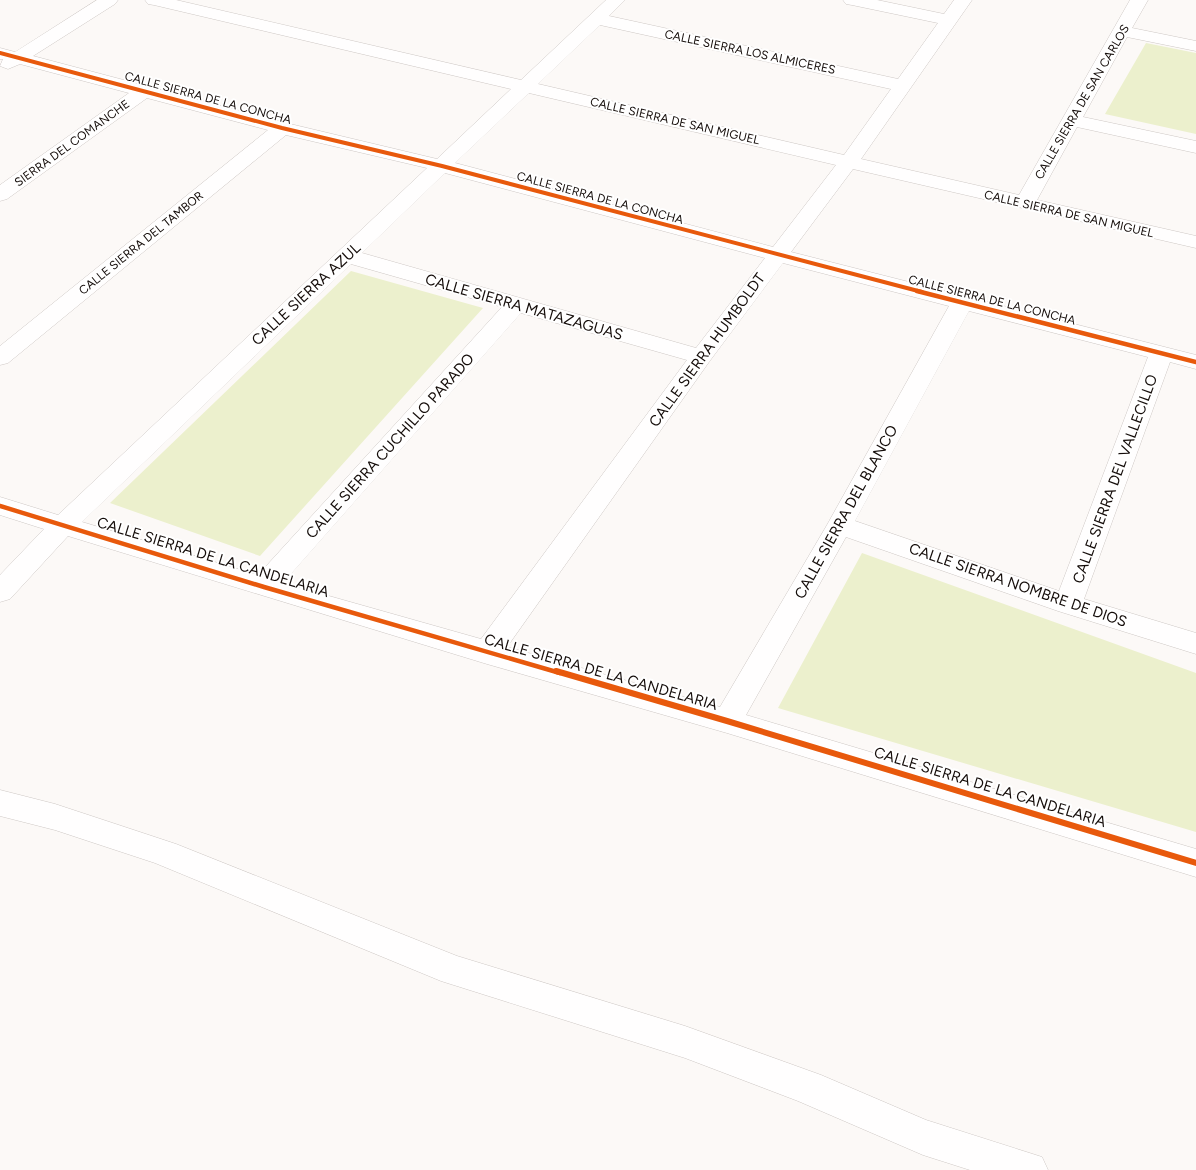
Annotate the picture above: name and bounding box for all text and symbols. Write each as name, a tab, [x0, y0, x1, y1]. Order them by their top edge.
street label: CALLE SIERRA DE SAN CARLOS	[1032, 22, 1132, 182]
street label: CALLE SIERRA LOS ALMICERES	[663, 27, 837, 77]
street label: CALLE SIERRA DE LA CONCHA	[123, 69, 293, 127]
street label: CALLE SIERRA DE SAN MIGUEL	[589, 95, 762, 148]
street label: SIERRA DEL COMANCHE	[12, 97, 132, 189]
street label: CALLE SIERRA DE LA CONCHA	[515, 169, 685, 227]
street label: CALLE SIERRA DEL TAMBOR	[76, 188, 206, 298]
street label: CALLE SIERRA DE SAN MIGUEL	[983, 188, 1156, 241]
street label: CALLE SIERRA AZUL	[248, 239, 364, 349]
street label: CALLE SIERRA HUMBOLDT	[645, 269, 769, 430]
street label: CALLE SIERRA MATAZAGUAS	[423, 270, 625, 344]
street label: CALLE SIERRA DE LA CONCHA	[907, 272, 1077, 328]
street label: CALLE SIERRA CUCHILLO PARADO	[302, 350, 478, 542]
street label: CALLE SIERRA DEL VALLECILLO	[1069, 372, 1161, 586]
street label: CALLE SIERRA DEL BLANCO	[791, 422, 901, 602]
street label: CALLE SIERRA DE LA CANDELARIA	[95, 513, 331, 601]
street label: CALLE SIERRA NOMBRE DE DIOS	[907, 539, 1129, 631]
street label: CALLE SIERRA DE LA CANDELARIA	[482, 630, 720, 714]
street label: CALLE SIERRA DE LA CANDELARIA	[872, 743, 1108, 831]

